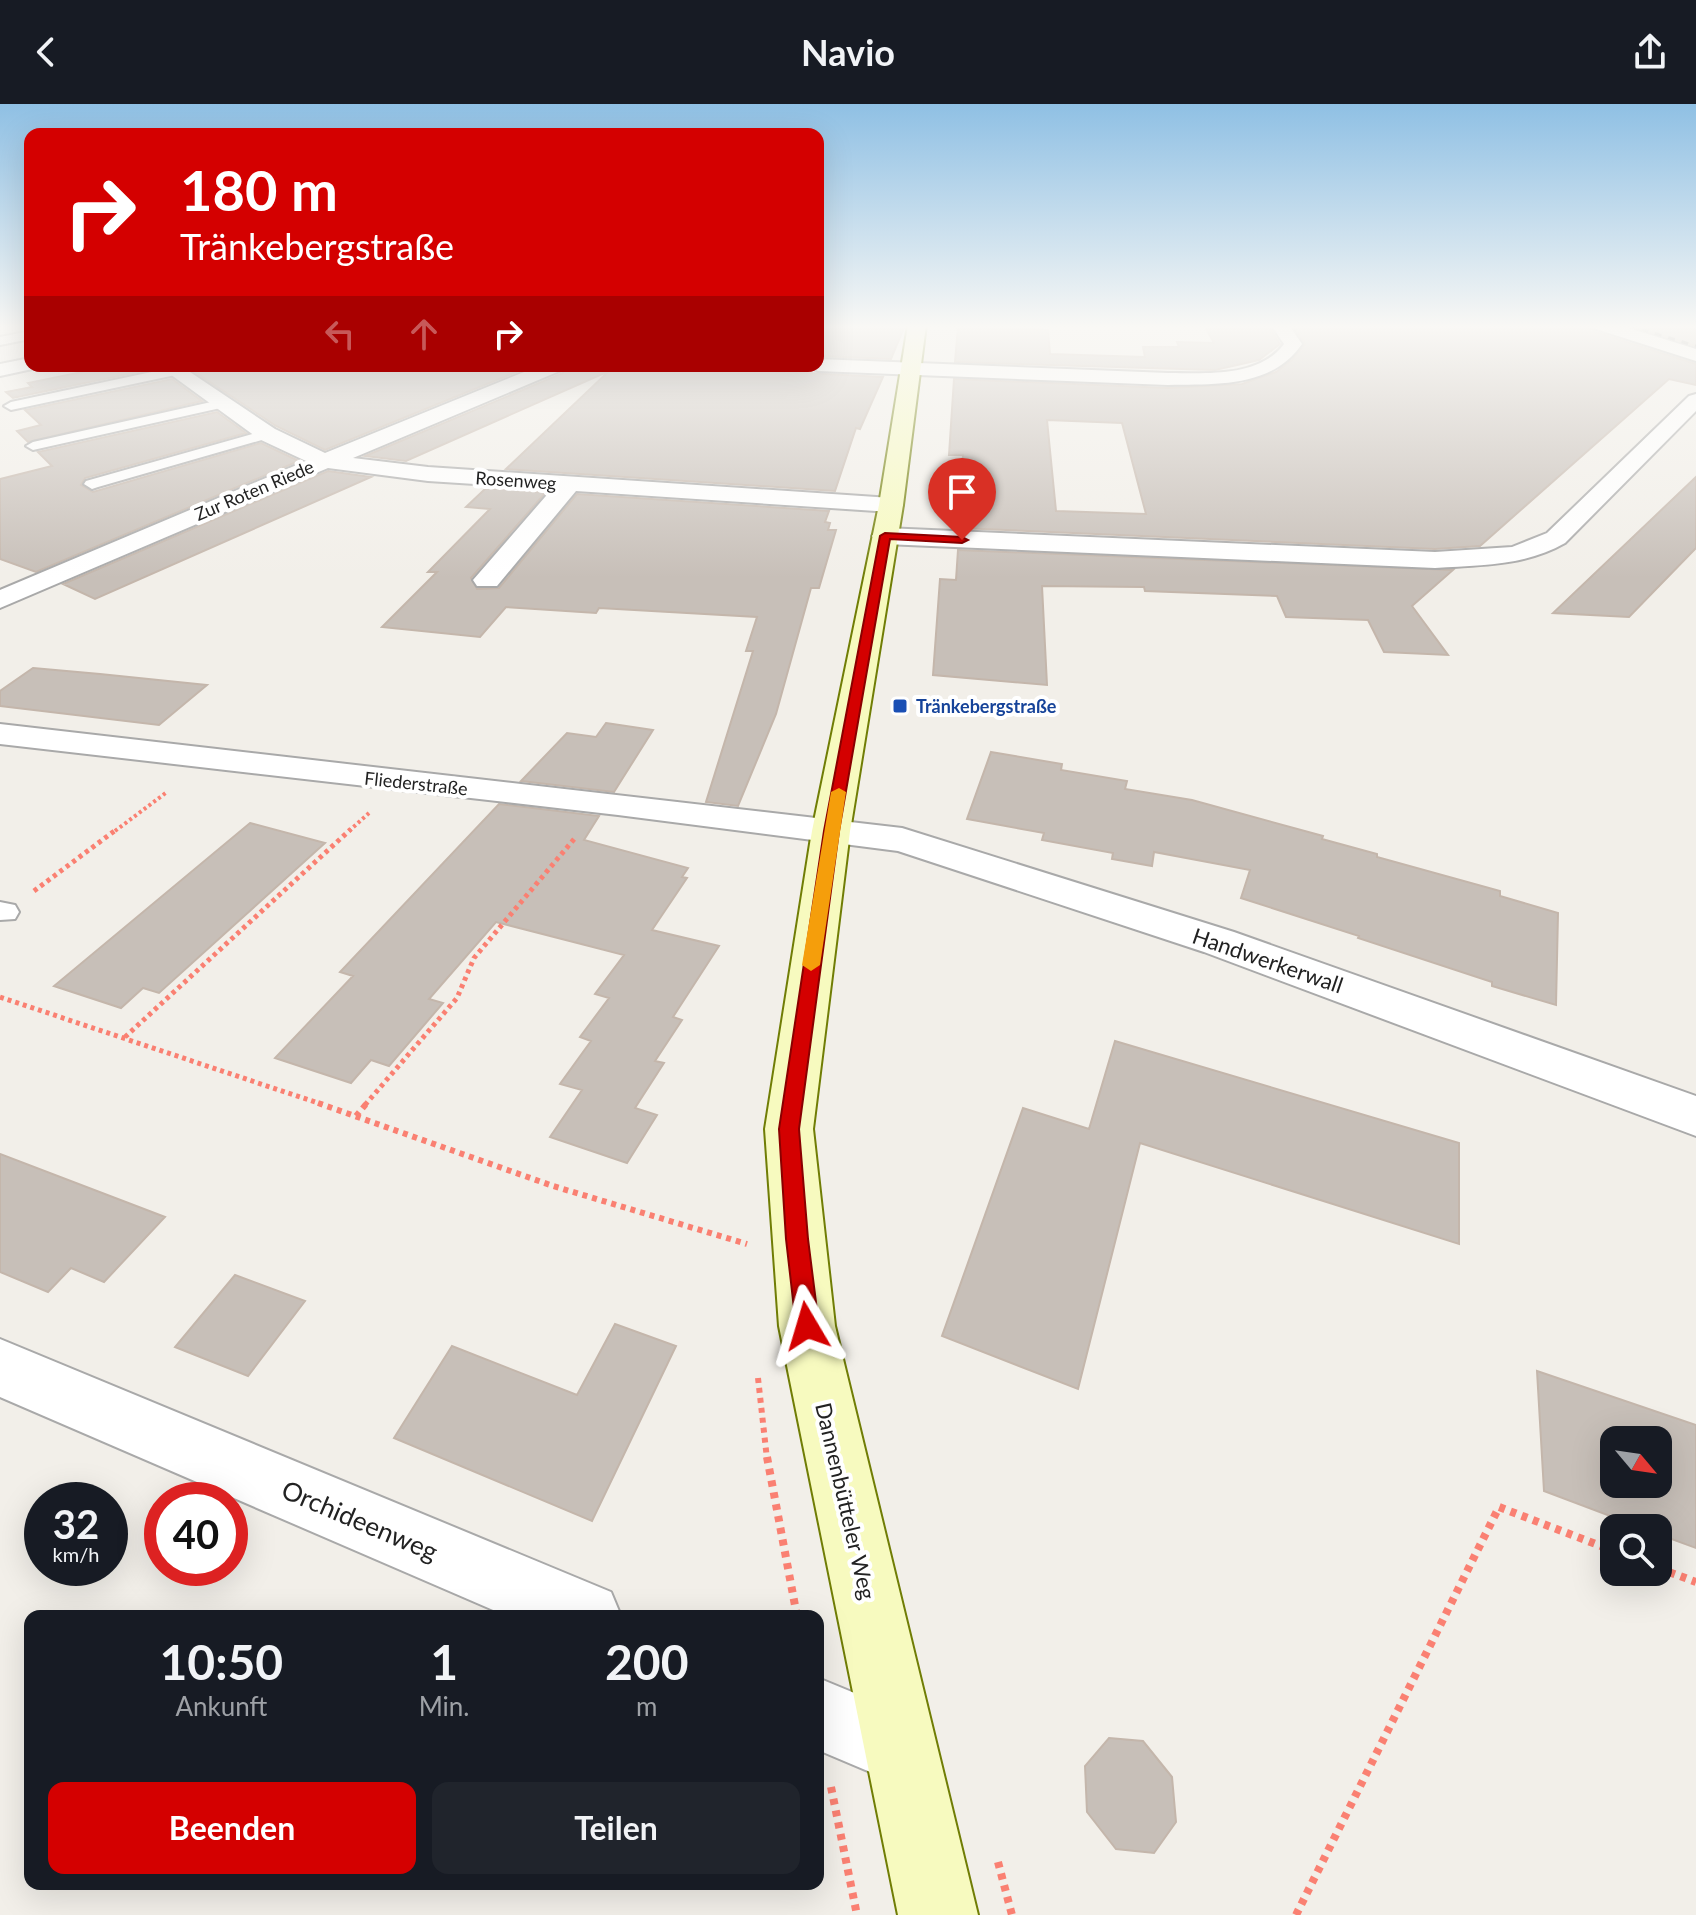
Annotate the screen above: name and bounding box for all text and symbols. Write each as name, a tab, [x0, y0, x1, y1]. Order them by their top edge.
icon: back	[24, 30, 68, 74]
text: Navio	[801, 30, 895, 74]
icon: share	[1628, 30, 1672, 74]
text: 180 m	[180, 156, 338, 223]
icon: right	[48, 160, 152, 264]
text: Tränkebergstraße	[180, 224, 454, 268]
icon: left	[318, 312, 362, 356]
icon: ahead	[402, 312, 446, 356]
icon: right	[486, 312, 530, 356]
street label: Zur Roten Riede	[191, 455, 317, 525]
pin	[928, 458, 996, 540]
street label: Rosenweg	[475, 466, 557, 494]
icon: arrive	[940, 470, 984, 514]
place label: Tränkebergstraße	[916, 695, 1057, 717]
marker: Tränkebergstraße	[891, 697, 909, 715]
street label: Fliederstraße	[363, 767, 469, 799]
street label: Handwerkerwall	[1189, 922, 1347, 998]
position arrow	[765, 1284, 849, 1368]
street label: Dannenbütteler Weg	[810, 1400, 882, 1602]
north arrow	[1600, 1426, 1672, 1498]
map controls	[1600, 1426, 1672, 1586]
street label: Orchideenweg	[277, 1473, 443, 1567]
speed limit sign: 40	[144, 1482, 248, 1586]
text: 32	[53, 1500, 99, 1548]
button: search	[1600, 1514, 1672, 1586]
text: km/h	[53, 1542, 99, 1566]
text: 10:50	[159, 1633, 283, 1690]
text: 1	[430, 1633, 458, 1690]
text: 200	[605, 1633, 689, 1690]
text: Ankunft	[175, 1690, 267, 1722]
text: Min.	[419, 1690, 470, 1722]
text: m	[636, 1690, 657, 1722]
button: Beenden	[48, 1782, 416, 1874]
button: Teilen	[432, 1782, 800, 1874]

